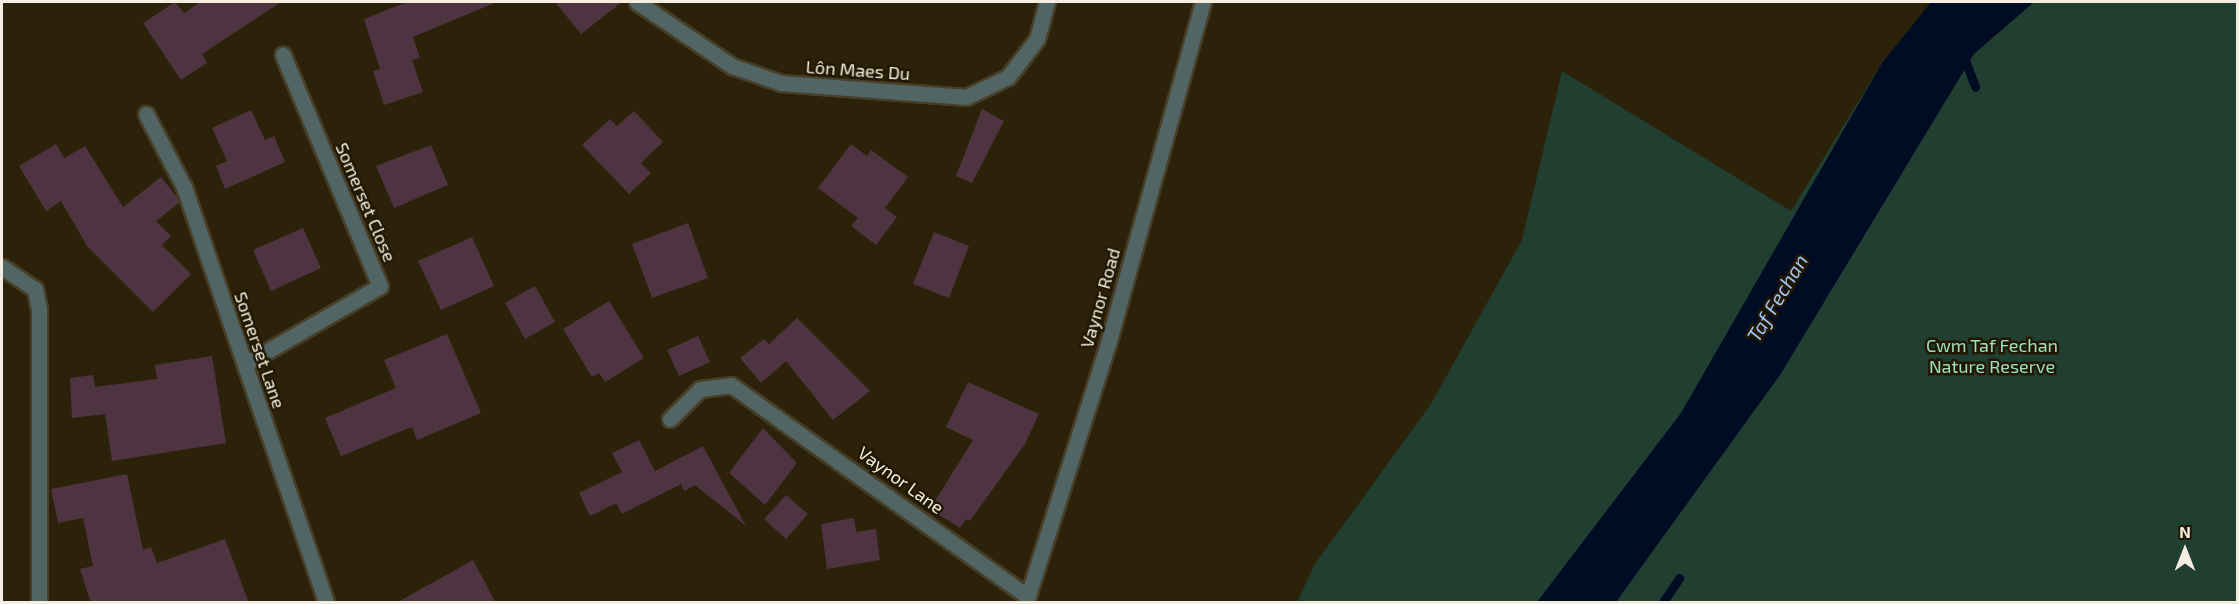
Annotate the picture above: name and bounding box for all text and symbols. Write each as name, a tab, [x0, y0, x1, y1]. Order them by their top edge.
street label: Lôn Maes Du	[805, 56, 911, 84]
street label: Somerset Close	[331, 139, 401, 265]
street label: Vaynor Road	[1075, 245, 1125, 351]
water label: Taf Fechan	[1741, 250, 1813, 346]
street label: Somerset Lane	[230, 289, 290, 411]
park label: Cwm Taf Fechan Nature Reserve	[1926, 335, 2058, 378]
street label: Vaynor Lane	[854, 442, 948, 518]
north arrow	[2155, 520, 2215, 580]
text: N	[2179, 522, 2191, 541]

